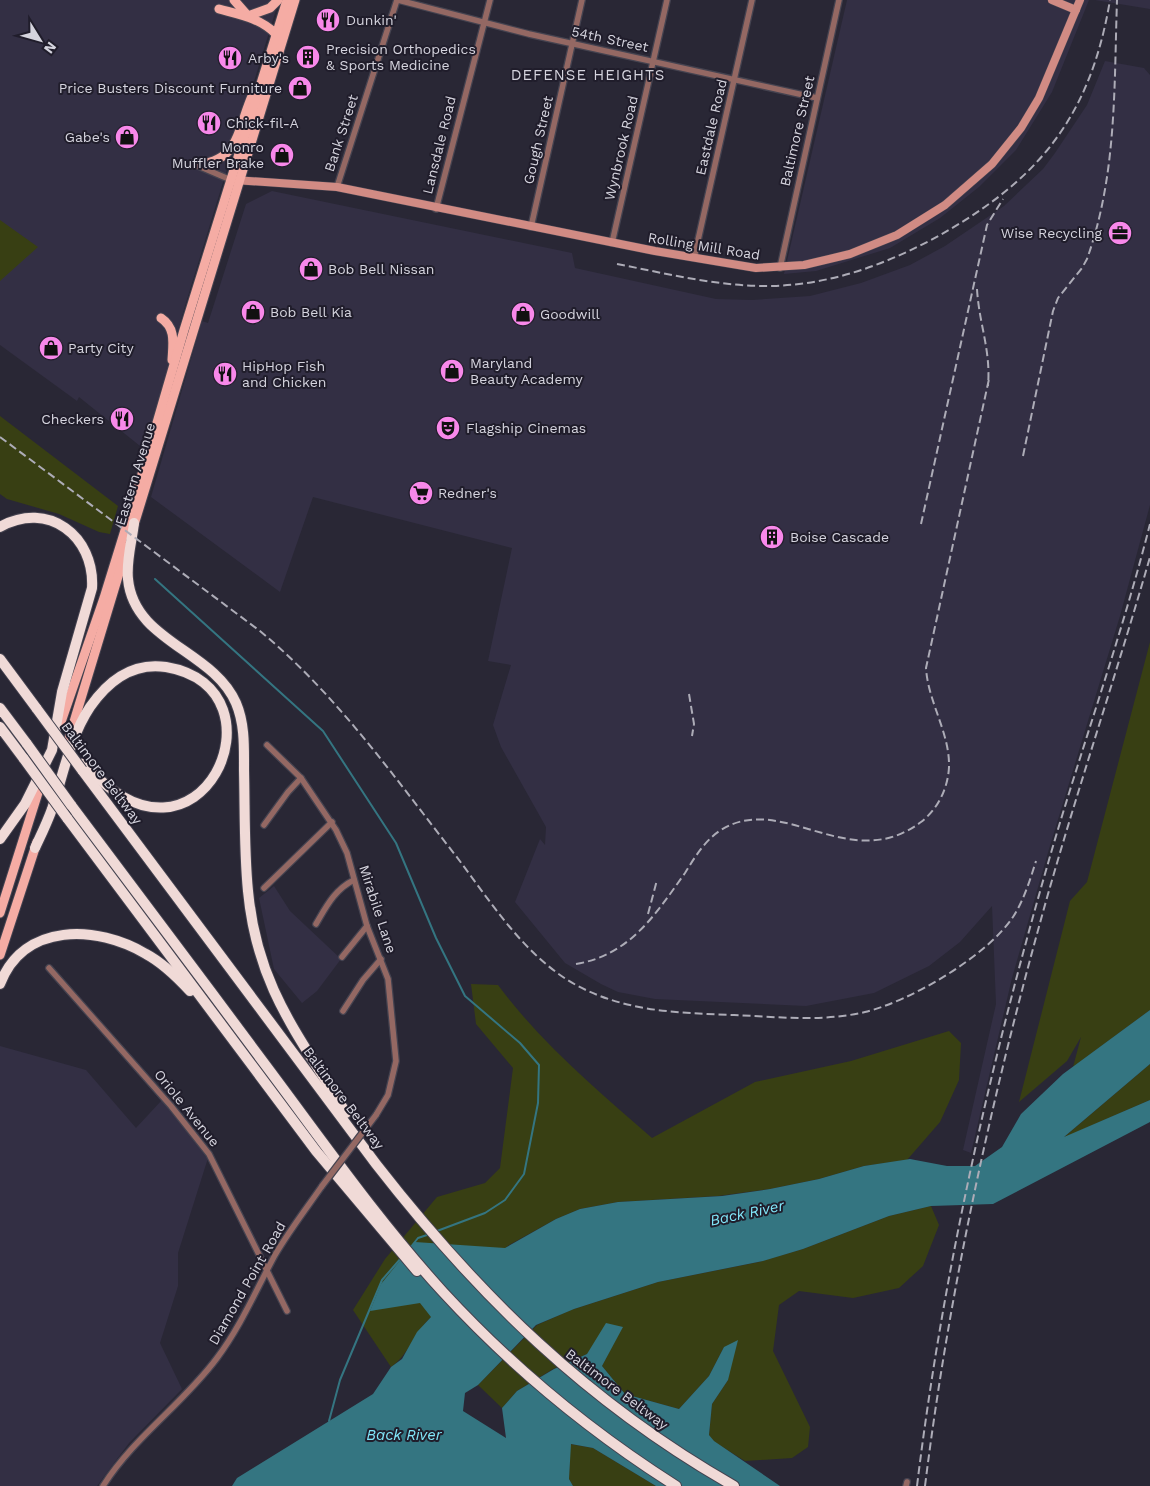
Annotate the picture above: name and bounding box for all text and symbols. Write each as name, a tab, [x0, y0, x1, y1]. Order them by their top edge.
restaurant icon: Dunkin'	[315, 7, 341, 33]
place label: Dunkin'	[346, 12, 397, 28]
north arrow	[15, 15, 65, 65]
street label: 54th Street	[570, 23, 650, 55]
text: N	[41, 39, 60, 57]
place label: Precision Orthopedics & Sports Medicine	[326, 41, 476, 73]
building icon: Precision Orthopedics & Sports Medicine	[295, 44, 321, 70]
restaurant icon: Arby's	[217, 45, 243, 71]
place label: Arby's	[248, 50, 289, 66]
district label: DEFENSE HEIGHTS	[511, 66, 665, 84]
street label: Baltimore Street	[777, 74, 818, 188]
shop icon: Price Busters Discount Furniture	[287, 75, 313, 101]
street label: Eastdale Road	[692, 77, 730, 177]
place label: Price Busters Discount Furniture	[59, 80, 282, 96]
street label: Bank Street	[321, 92, 361, 174]
street label: Lansdale Road	[419, 94, 459, 196]
street label: Gough Street	[520, 94, 556, 186]
street label: Wynbrook Road	[601, 94, 641, 202]
restaurant icon: Chick-fil-A	[196, 110, 222, 136]
place label: Chick-fil-A	[226, 115, 299, 131]
shop icon: Gabe's	[114, 124, 140, 150]
place label: Gabe's	[65, 129, 110, 145]
place label: Monro Muffler Brake	[172, 139, 264, 171]
shop icon: Monro Muffler Brake	[269, 142, 295, 168]
office icon: Wise Recycling	[1107, 220, 1133, 246]
place label: Wise Recycling	[1001, 225, 1103, 241]
street label: Rolling Mill Road	[647, 229, 761, 263]
shop icon: Bob Bell Nissan	[298, 256, 324, 282]
place label: Bob Bell Nissan	[328, 261, 435, 277]
shop icon: Bob Bell Kia	[240, 299, 266, 325]
shop icon: Goodwill	[510, 301, 536, 327]
place label: Bob Bell Kia	[270, 304, 352, 320]
place label: Goodwill	[540, 306, 600, 322]
shop icon: Party City	[38, 335, 64, 361]
place label: Party City	[68, 340, 134, 356]
place label: Maryland Beauty Academy	[470, 355, 584, 387]
place label: HipHop Fish and Chicken	[242, 358, 326, 390]
shop icon: Maryland Beauty Academy	[439, 358, 465, 384]
restaurant icon: HipHop Fish and Chicken	[212, 361, 238, 387]
restaurant icon: Checkers	[109, 406, 135, 432]
place label: Checkers	[41, 411, 104, 427]
theatre icon: Flagship Cinemas	[435, 415, 461, 441]
place label: Flagship Cinemas	[466, 420, 586, 436]
street label: Eastern Avenue	[112, 421, 158, 527]
supermarket icon: Redner's	[408, 480, 434, 506]
place label: Redner's	[438, 485, 497, 501]
building icon: Boise Cascade	[759, 524, 785, 550]
place label: Boise Cascade	[790, 529, 889, 545]
street label: Baltimore Beltway	[58, 719, 146, 828]
street label: Mirabile Lane	[356, 863, 400, 955]
street label: Baltimore Beltway	[300, 1044, 388, 1153]
street label: Oriole Avenue	[151, 1066, 223, 1150]
water label: Back River	[708, 1196, 787, 1230]
street label: Diamond Point Road	[205, 1219, 289, 1347]
street label: Baltimore Beltway	[563, 1345, 672, 1433]
water label: Back River	[366, 1426, 443, 1444]

